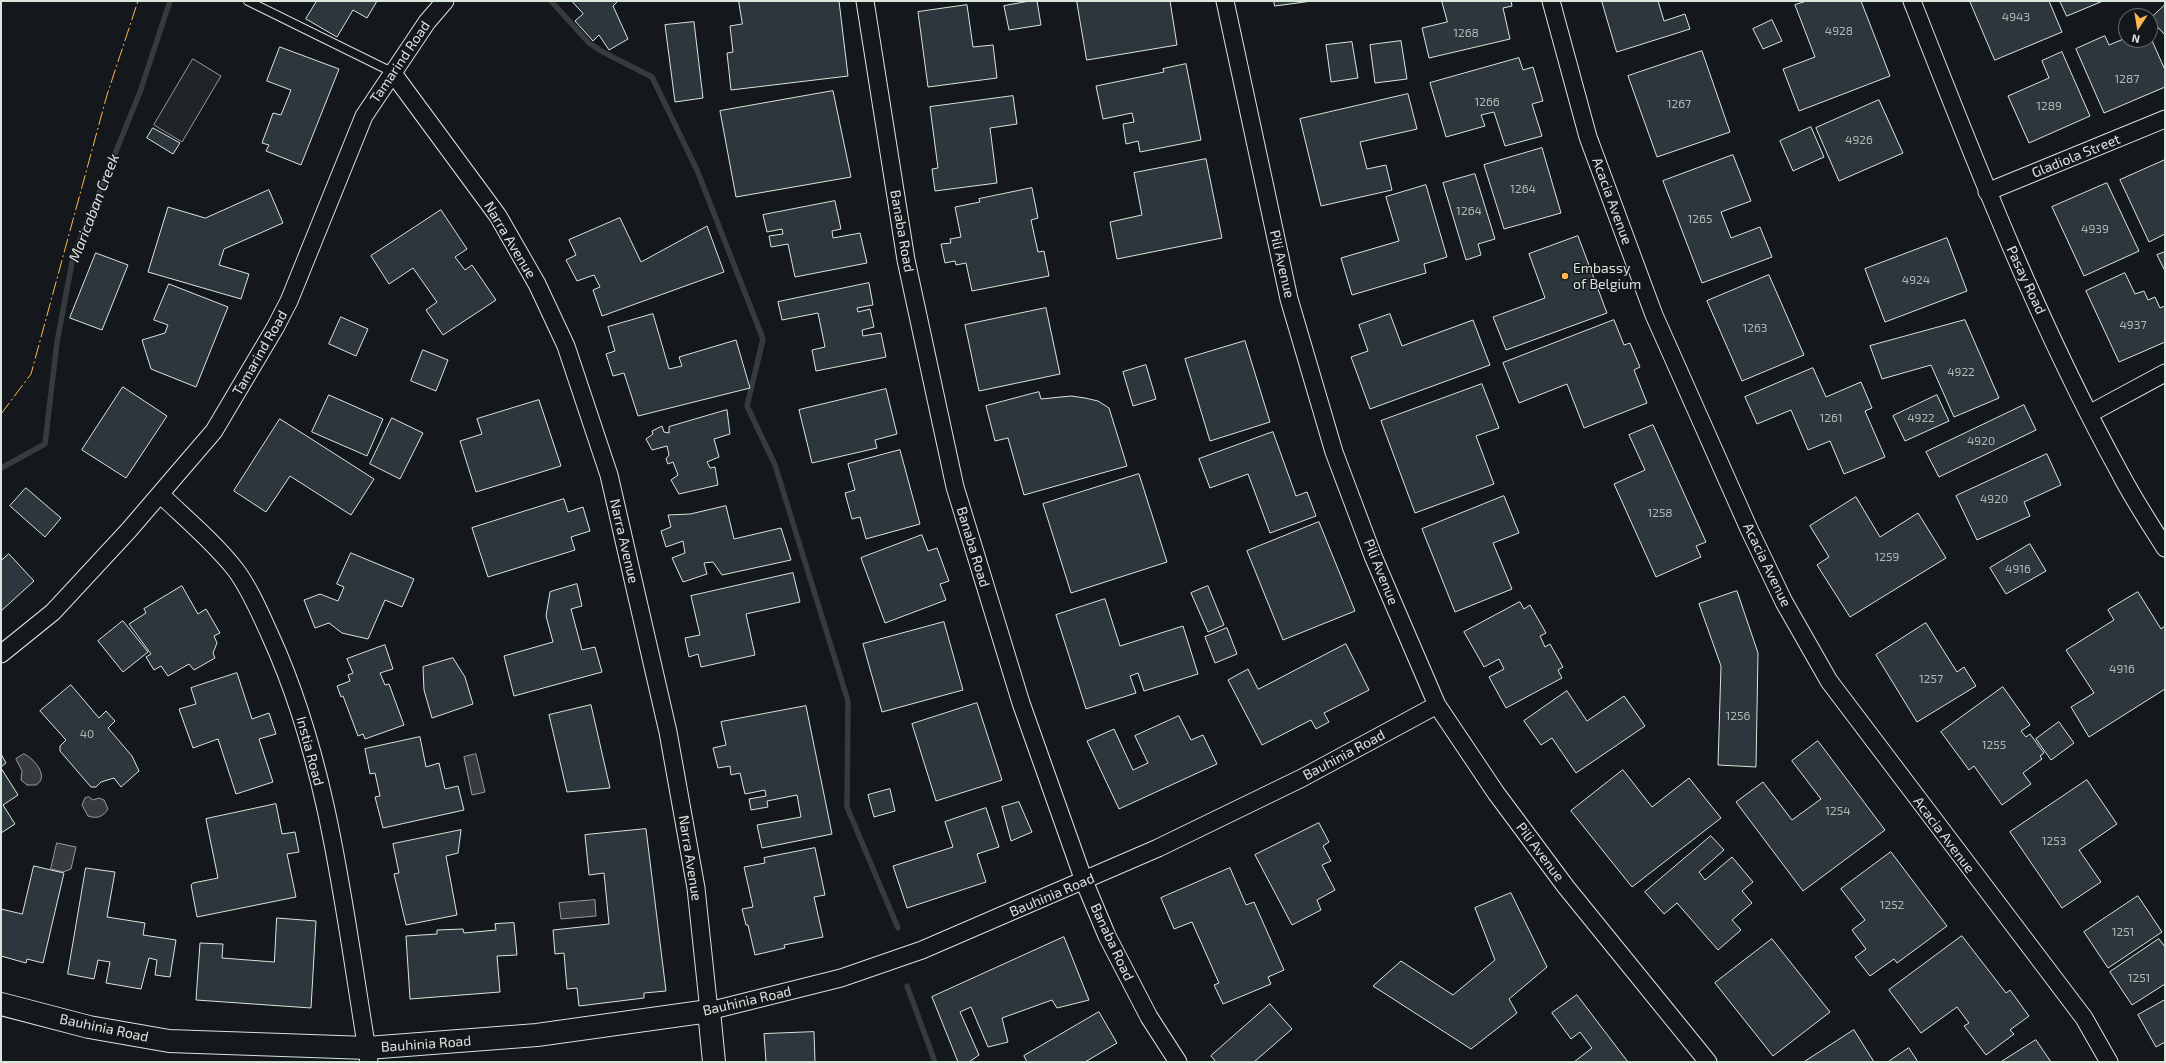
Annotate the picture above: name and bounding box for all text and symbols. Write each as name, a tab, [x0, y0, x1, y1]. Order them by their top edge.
north arrow	[2118, 8, 2158, 48]
house number: 4943	[2002, 10, 2030, 24]
street label: Tamarind Road	[366, 18, 434, 106]
house number: 4928	[1825, 24, 1853, 38]
house number: 1268	[1453, 26, 1479, 40]
text: N	[2130, 32, 2141, 46]
house number: 1287	[2115, 72, 2139, 86]
house number: 1266	[1474, 95, 1500, 109]
house number: 1267	[1667, 97, 1691, 111]
house number: 1289	[2036, 99, 2062, 113]
street label: Gladiola Street	[2029, 131, 2123, 181]
house number: 4926	[1845, 133, 1873, 147]
water label: Maricaban Creek	[65, 151, 123, 265]
street label: Acacia Avenue	[1588, 155, 1636, 247]
house number: 1264	[1510, 182, 1536, 196]
street label: Banaba Road	[887, 189, 917, 273]
street label: Narra Avenue	[481, 199, 539, 281]
house number: 1264	[1456, 204, 1482, 218]
house number: 1265	[1688, 212, 1712, 226]
house number: 4939	[2081, 222, 2109, 236]
street label: Pili Avenue	[1266, 228, 1298, 300]
street label: Pasay Road	[2003, 243, 2049, 317]
place label: Embassy of Belgium	[1573, 260, 1641, 292]
marker: Embassy of Belgium	[1560, 271, 1570, 281]
house number: 4924	[1902, 273, 1930, 287]
street label: Tamarind Road	[229, 308, 291, 398]
house number: 4937	[2119, 318, 2147, 332]
house number: 1263	[1742, 321, 1768, 335]
house number: 4922	[1947, 365, 1975, 379]
house number: 1261	[1819, 411, 1843, 425]
house number: 4922	[1907, 411, 1935, 425]
house number: 4920	[1967, 434, 1995, 448]
house number: 4920	[1980, 492, 2008, 506]
street label: Narra Avenue	[606, 497, 642, 585]
street label: Banaba Road	[953, 505, 993, 589]
house number: 1258	[1647, 506, 1673, 520]
street label: Acacia Avenue	[1739, 520, 1795, 610]
street label: Pili Avenue	[1360, 537, 1402, 607]
house number: 1259	[1875, 550, 1899, 564]
house number: 4916	[2005, 562, 2031, 576]
house number: 4916	[2109, 662, 2135, 676]
house number: 1257	[1919, 672, 1943, 686]
house number: 1256	[1726, 709, 1750, 723]
street label: Instia Road	[293, 715, 327, 787]
street label: Bauhinia Road	[1300, 726, 1388, 784]
house number: 40	[80, 727, 94, 741]
house number: 1255	[1982, 738, 2006, 752]
street label: Acacia Avenue	[1910, 793, 1978, 877]
house number: 1254	[1825, 804, 1851, 818]
street label: Narra Avenue	[675, 814, 705, 902]
street label: Pili Avenue	[1512, 819, 1568, 885]
house number: 1253	[2042, 834, 2066, 848]
street label: Bauhinia Road	[1007, 870, 1097, 920]
house number: 1252	[1880, 898, 1904, 912]
street label: Banaba Road	[1087, 901, 1137, 983]
house number: 1251	[2112, 925, 2134, 939]
house number: 1251	[2128, 971, 2150, 985]
street label: Bauhinia Road	[701, 983, 793, 1019]
street label: Bauhinia Road	[58, 1010, 150, 1046]
street label: Bauhinia Road	[380, 1032, 472, 1056]

